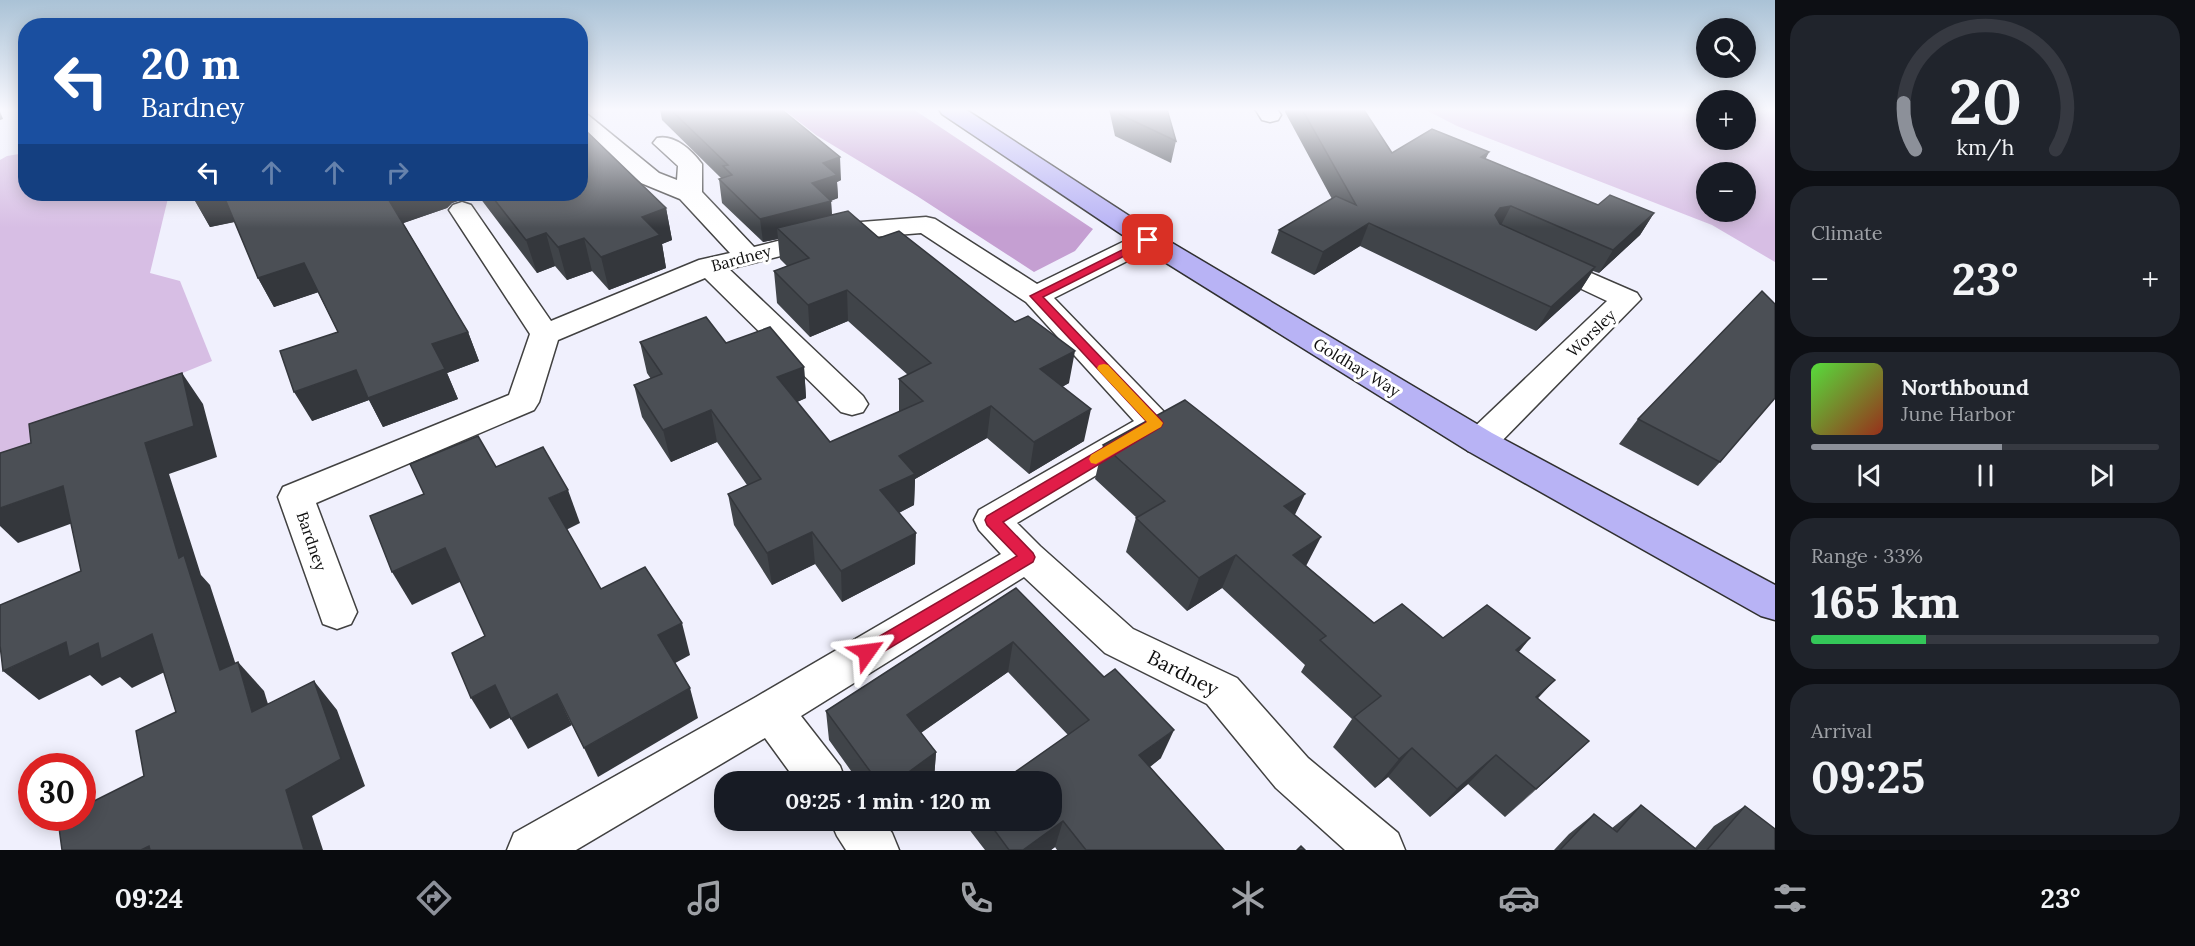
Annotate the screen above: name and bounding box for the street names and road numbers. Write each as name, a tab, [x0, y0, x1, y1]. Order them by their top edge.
street label: Bardney	[709, 240, 774, 276]
street label: Worsley	[1562, 304, 1620, 361]
street label: Goldhay Way	[1310, 333, 1404, 401]
street label: Bardney	[293, 509, 332, 574]
street label: Bardney	[1143, 644, 1223, 701]

